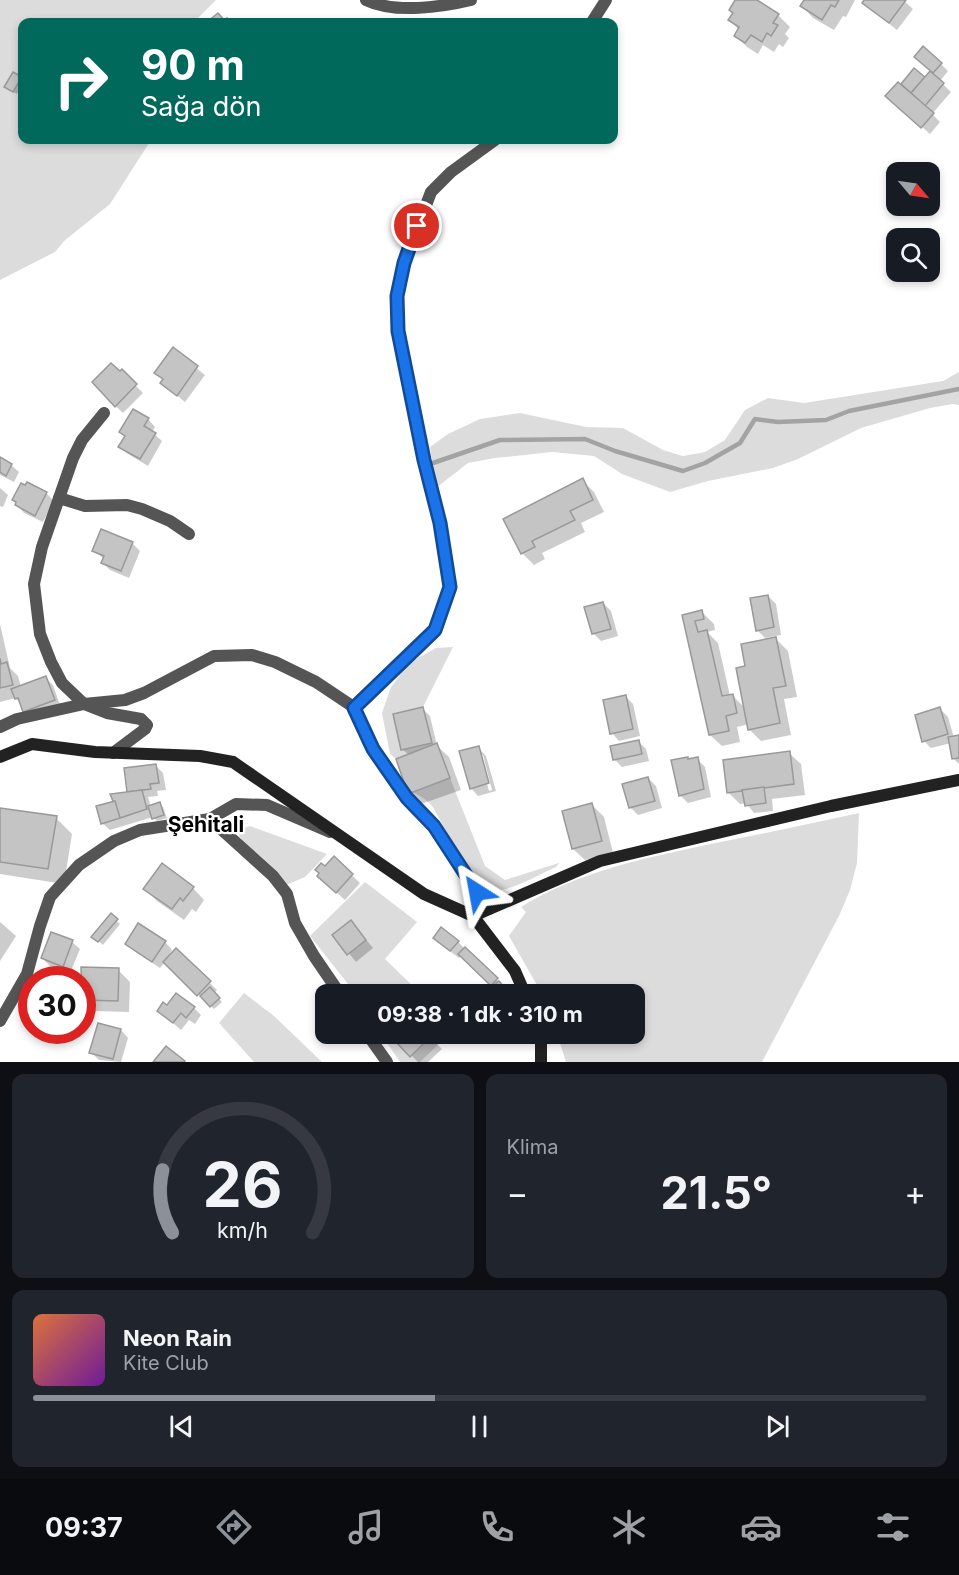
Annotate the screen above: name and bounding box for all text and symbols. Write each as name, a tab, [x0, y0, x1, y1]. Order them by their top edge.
text: 90 m	[141, 39, 245, 90]
icon: right	[42, 42, 120, 120]
text: Sağa dön	[141, 90, 261, 123]
north arrow	[886, 162, 940, 216]
map controls	[886, 162, 940, 282]
pin	[391, 200, 442, 251]
icon: arrive	[400, 209, 433, 242]
button: search	[886, 228, 940, 282]
district label: Şehitali	[168, 812, 244, 837]
position arrow	[445, 860, 509, 924]
speed limit sign: 30	[18, 966, 96, 1044]
text: 09:38 · 1 dk · 310 m	[377, 1001, 583, 1027]
text: Klima	[507, 1135, 558, 1159]
text: 26	[203, 1147, 283, 1222]
text: 21.5°	[660, 1165, 772, 1220]
text: −	[507, 1173, 528, 1213]
text: +	[904, 1173, 926, 1213]
text: km/h	[217, 1217, 268, 1243]
text: Neon Rain	[123, 1325, 232, 1351]
text: Kite Club	[123, 1351, 209, 1375]
icon: previous	[165, 1410, 198, 1443]
icon: pause	[463, 1410, 496, 1443]
icon: next	[761, 1410, 794, 1443]
icon: directions	[213, 1506, 255, 1548]
icon: music	[345, 1506, 387, 1548]
icon: phone	[476, 1506, 518, 1548]
icon: climate	[608, 1506, 650, 1548]
icon: car	[740, 1506, 782, 1548]
icon: filters	[872, 1506, 914, 1548]
text: 09:37	[45, 1511, 123, 1544]

